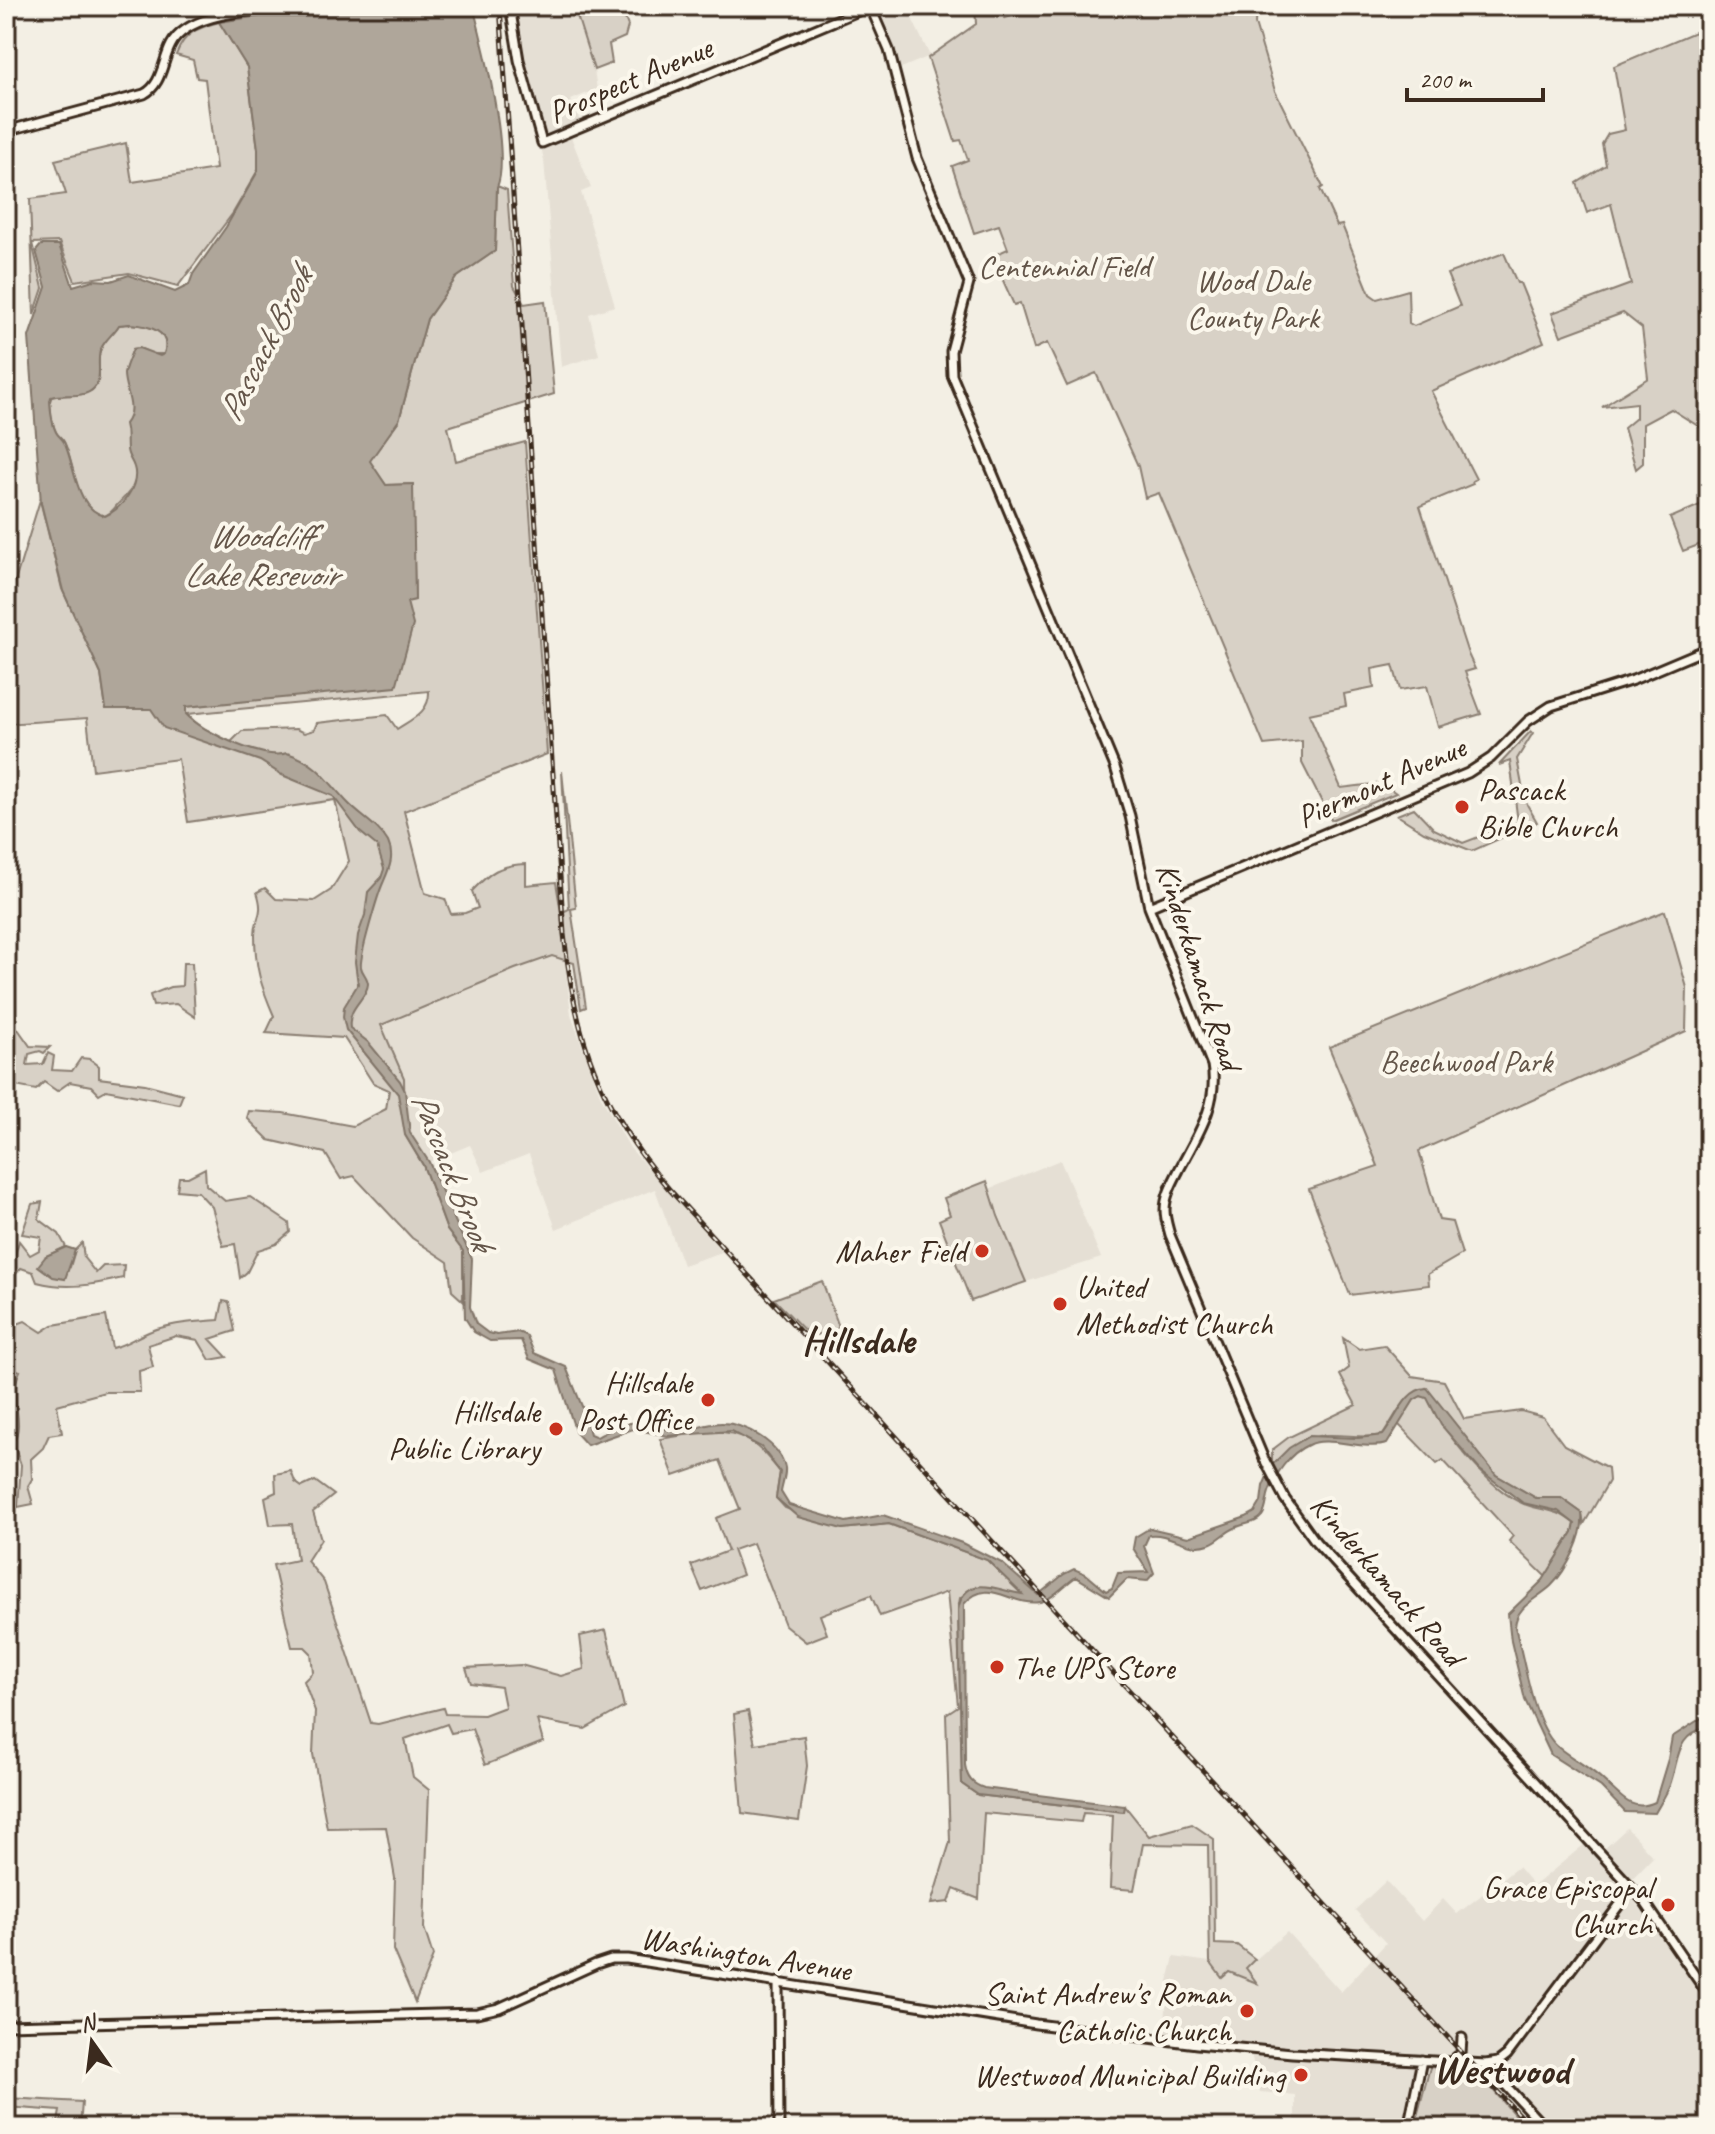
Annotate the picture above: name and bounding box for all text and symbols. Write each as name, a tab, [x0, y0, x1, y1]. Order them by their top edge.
street label: Prospect Avenue	[542, 26, 721, 133]
scale bar	[1407, 52, 1543, 102]
text: 200 m	[1419, 65, 1473, 95]
park label: Centennial Field	[978, 246, 1154, 287]
water label: Pascack Brook	[208, 254, 325, 428]
park label: Wood Dale County Park	[1187, 260, 1321, 338]
water label: Woodcliff Lake Resevoir	[184, 514, 344, 596]
street label: Piermont Avenue	[1290, 726, 1474, 837]
place label: Pascack Bible Church	[1478, 769, 1618, 847]
marker: Pascack Bible Church	[1453, 798, 1471, 816]
street label: Kinderkamack Road	[1146, 858, 1253, 1080]
park label: Beechwood Park	[1380, 1041, 1554, 1082]
water label: Pascack Brook	[402, 1086, 507, 1262]
place label: Maher Field	[835, 1231, 970, 1272]
marker: Maher Field	[973, 1242, 991, 1260]
place label: United Methodist Church	[1076, 1266, 1273, 1344]
marker: United Methodist Church	[1051, 1295, 1069, 1313]
district label: Hillsdale	[802, 1315, 917, 1365]
place label: Hillsdale Post Office	[578, 1362, 695, 1440]
place label: Hillsdale Public Library	[388, 1391, 543, 1469]
marker: Hillsdale Post Office	[699, 1391, 717, 1409]
marker: Hillsdale Public Library	[547, 1420, 565, 1438]
street label: Kinderkamack Road	[1301, 1486, 1476, 1679]
place label: The UPS Store	[1013, 1647, 1177, 1688]
marker: The UPS Store	[988, 1658, 1006, 1676]
place label: Grace Episcopal Church	[1483, 1867, 1658, 1945]
marker: Grace Episcopal Church	[1659, 1896, 1677, 1914]
street label: Washington Avenue	[638, 1917, 856, 1991]
place label: Saint Andrew's Roman Catholic Church	[984, 1973, 1233, 2051]
north arrow	[52, 2002, 132, 2082]
marker: Saint Andrew's Roman Catholic Church	[1238, 2002, 1256, 2020]
text: N	[77, 2008, 101, 2039]
district label: Westwood	[1433, 2045, 1576, 2095]
place label: Westwood Municipal Building	[974, 2055, 1287, 2096]
marker: Westwood Municipal Building	[1292, 2066, 1310, 2084]

